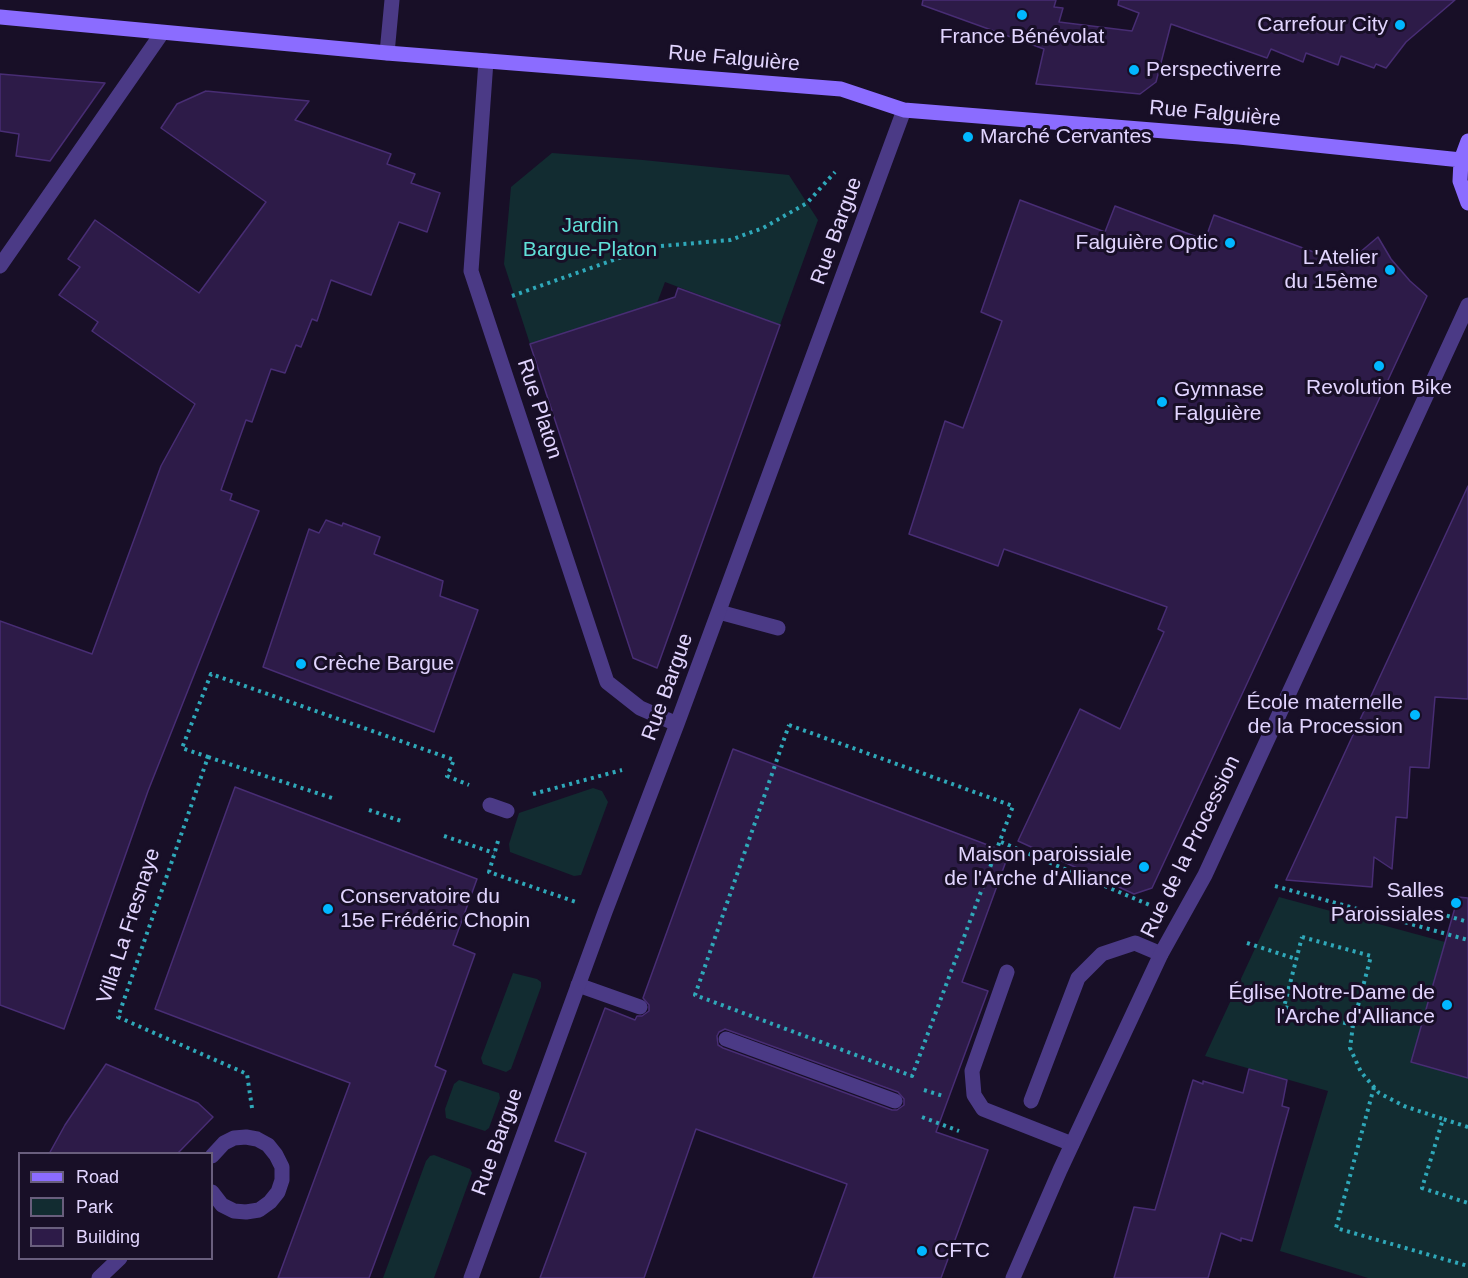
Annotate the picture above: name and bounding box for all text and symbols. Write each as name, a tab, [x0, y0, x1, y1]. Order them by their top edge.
marker: France Bénévolat	[1015, 8, 1029, 22]
place label: Carrefour City	[1257, 12, 1388, 38]
marker: Carrefour City	[1393, 18, 1407, 32]
place label: France Bénévolat	[940, 24, 1104, 50]
street label: Rue Falguière	[667, 41, 801, 77]
place label: Perspectiverre	[1146, 57, 1281, 83]
marker: Perspectiverre	[1127, 63, 1141, 77]
street label: Rue Falguière	[1148, 96, 1282, 132]
place label: Marché Cervantes	[980, 124, 1152, 150]
marker: Marché Cervantes	[961, 130, 975, 144]
street label: Rue Bargue	[806, 174, 868, 288]
park label: Jardin Bargue-Platon	[523, 213, 657, 263]
place label: Falguière Optic	[1076, 230, 1218, 256]
marker: Falguière Optic	[1223, 236, 1237, 250]
place label: L'Atelier du 15ème	[1285, 245, 1378, 295]
marker: L'Atelier du 15ème	[1383, 263, 1397, 277]
street label: Rue Platon	[511, 356, 567, 462]
marker: Revolution Bike	[1372, 359, 1386, 373]
place label: Revolution Bike	[1306, 375, 1452, 401]
place label: Gymnase Falguière	[1174, 377, 1264, 427]
marker: Gymnase Falguière	[1155, 395, 1169, 409]
street label: Rue Bargue	[637, 630, 699, 744]
place label: Crèche Bargue	[313, 651, 454, 677]
marker: Crèche Bargue	[294, 657, 308, 671]
place label: École maternelle de la Procession	[1247, 690, 1403, 740]
marker: École maternelle de la Procession	[1408, 708, 1422, 722]
street label: Rue de la Procession	[1136, 752, 1246, 942]
place label: Maison paroissiale de l'Arche d'Alliance	[944, 842, 1132, 892]
street label: Villa La Fresnaye	[92, 845, 166, 1007]
marker: Maison paroissiale de l'Arche d'Alliance	[1137, 860, 1151, 874]
place label: Salles Paroissiales	[1331, 878, 1444, 928]
place label: Conservatoire du 15e Frédéric Chopin	[340, 884, 530, 934]
marker: Salles Paroissiales	[1449, 896, 1463, 910]
marker: Conservatoire du 15e Frédéric Chopin	[321, 902, 335, 916]
place label: Église Notre-Dame de l'Arche d'Alliance	[1228, 980, 1435, 1030]
marker: Église Notre-Dame de l'Arche d'Alliance	[1440, 998, 1454, 1012]
street label: Rue Bargue	[467, 1085, 529, 1199]
legend	[18, 1152, 213, 1260]
text: Road	[76, 1167, 119, 1187]
text: Park	[76, 1197, 113, 1217]
text: Building	[76, 1227, 140, 1247]
place label: CFTC	[934, 1238, 990, 1264]
marker: CFTC	[915, 1244, 929, 1258]

